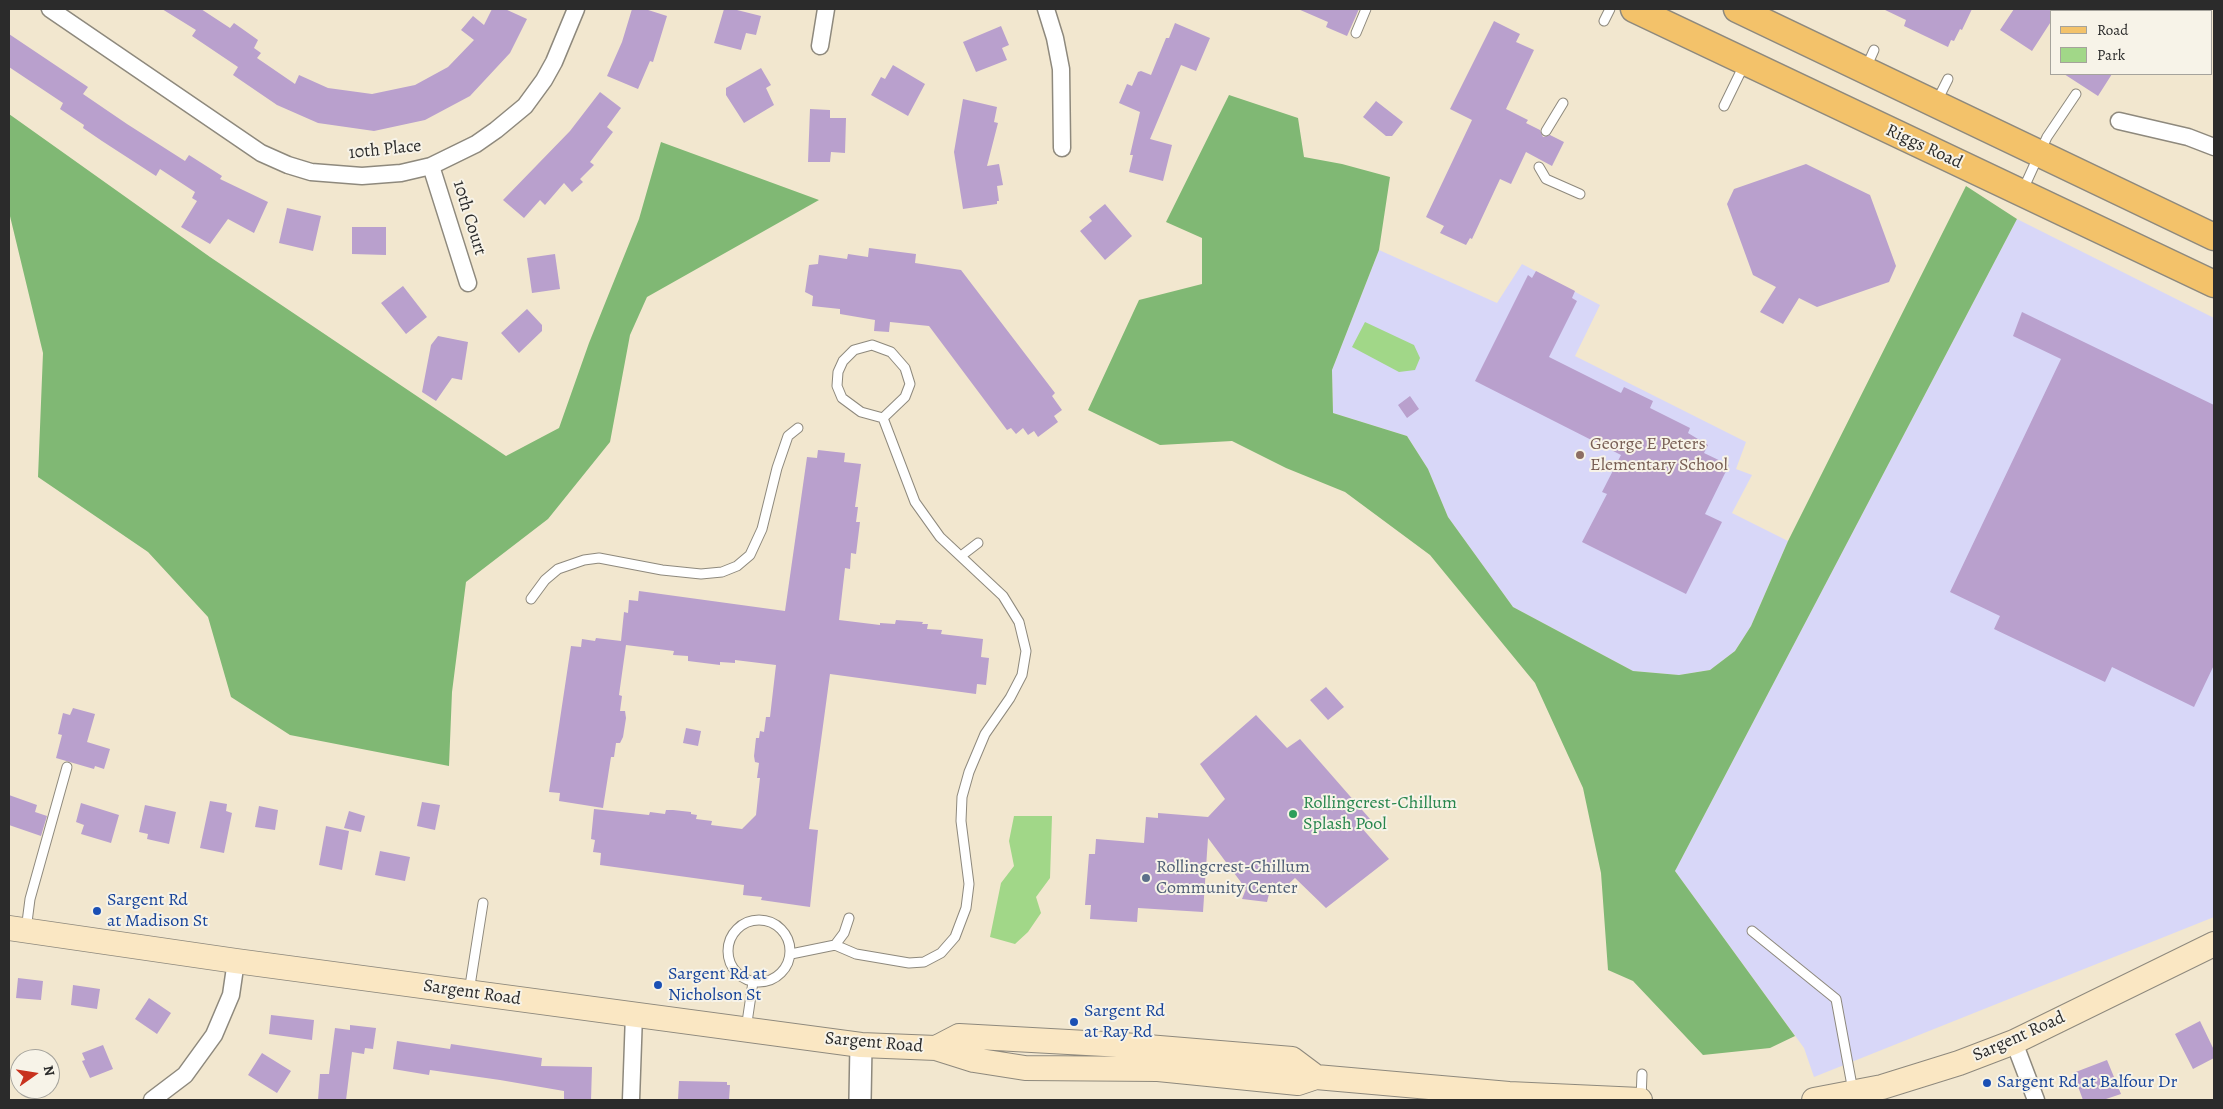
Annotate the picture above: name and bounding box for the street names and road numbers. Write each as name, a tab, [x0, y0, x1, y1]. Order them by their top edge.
street label: Riggs Road	[1882, 120, 1966, 174]
street label: 10th Place	[348, 135, 422, 165]
street label: 10th Court	[447, 178, 491, 258]
street label: Sargent Road	[422, 975, 522, 1011]
street label: Sargent Road	[1970, 1007, 2068, 1067]
street label: Sargent Road	[824, 1028, 924, 1058]

